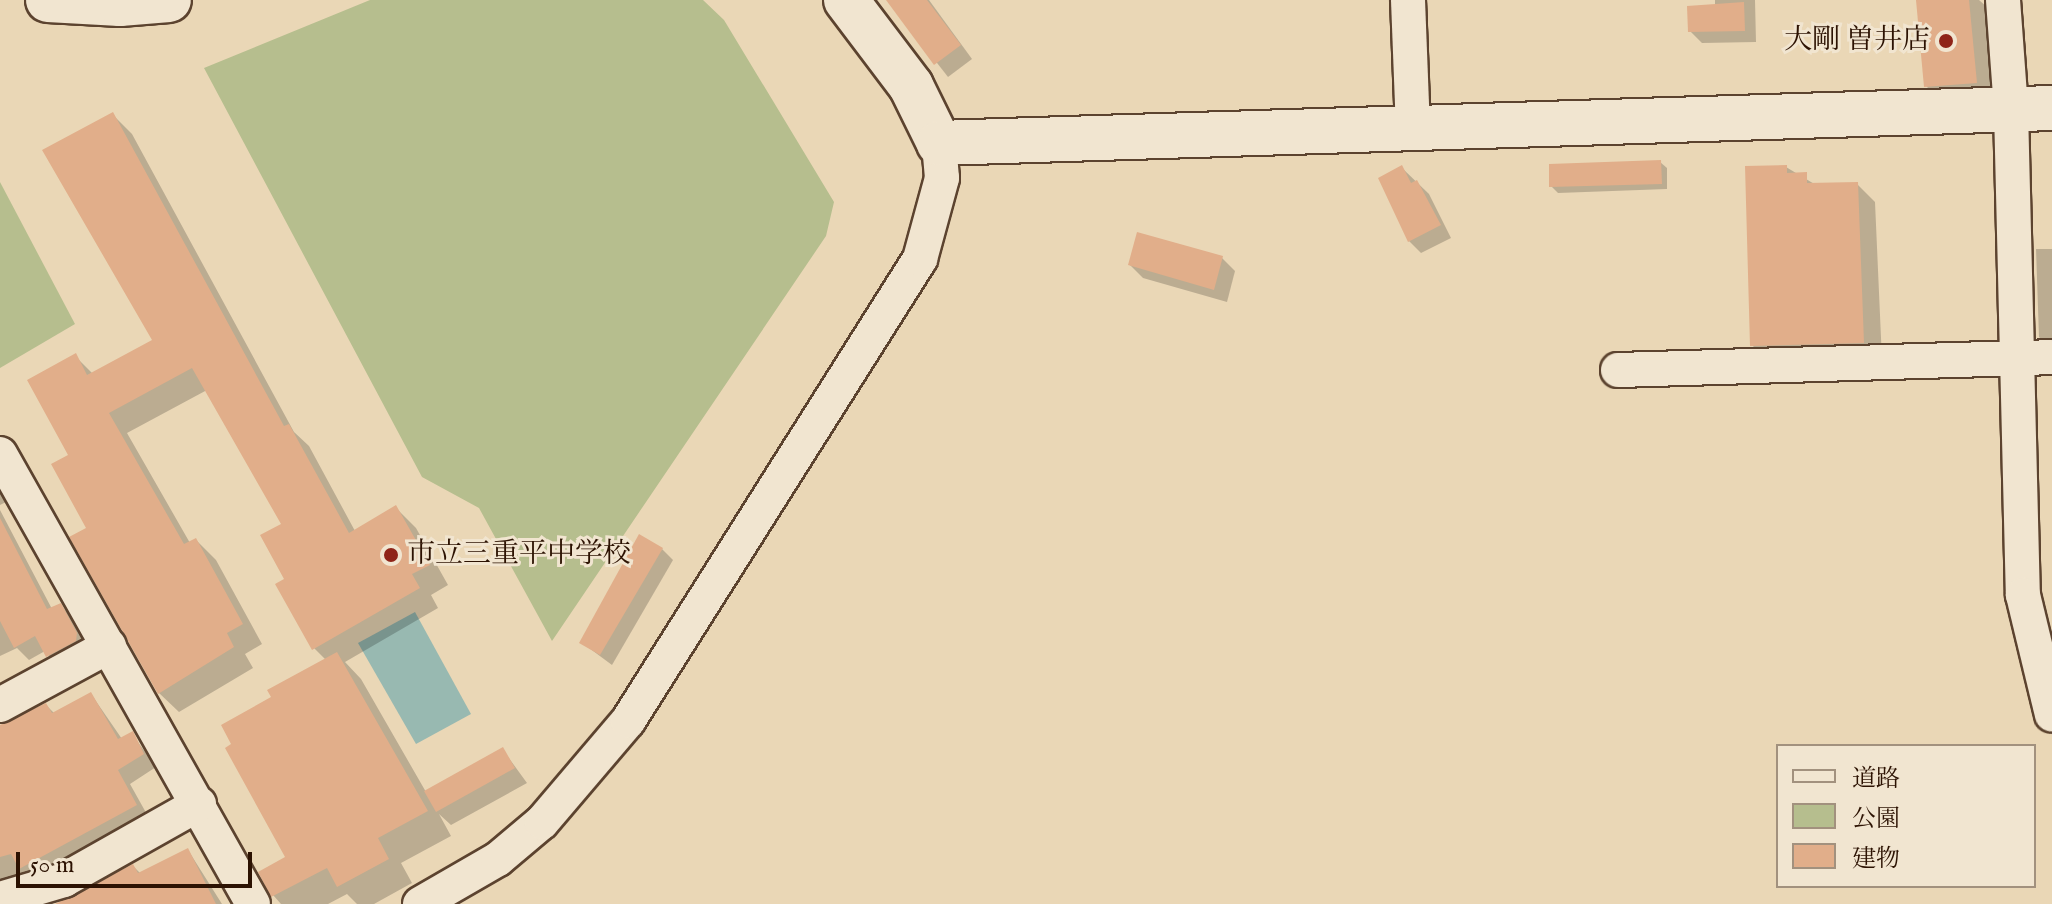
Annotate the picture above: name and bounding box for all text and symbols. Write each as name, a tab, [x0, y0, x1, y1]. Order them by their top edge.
place label: 大剛 曽井店	[1784, 24, 1930, 58]
marker: 大剛 曽井店	[1937, 32, 1955, 50]
place label: 市立三重平中学校	[407, 538, 631, 572]
marker: 市立三重平中学校	[382, 546, 400, 564]
legend	[1776, 744, 2036, 888]
text: 道路	[1852, 764, 1900, 795]
text: 公園	[1852, 804, 1900, 835]
scale bar	[20, 836, 256, 886]
text: 建物	[1852, 844, 1900, 875]
text: 50 m	[30, 850, 74, 881]

